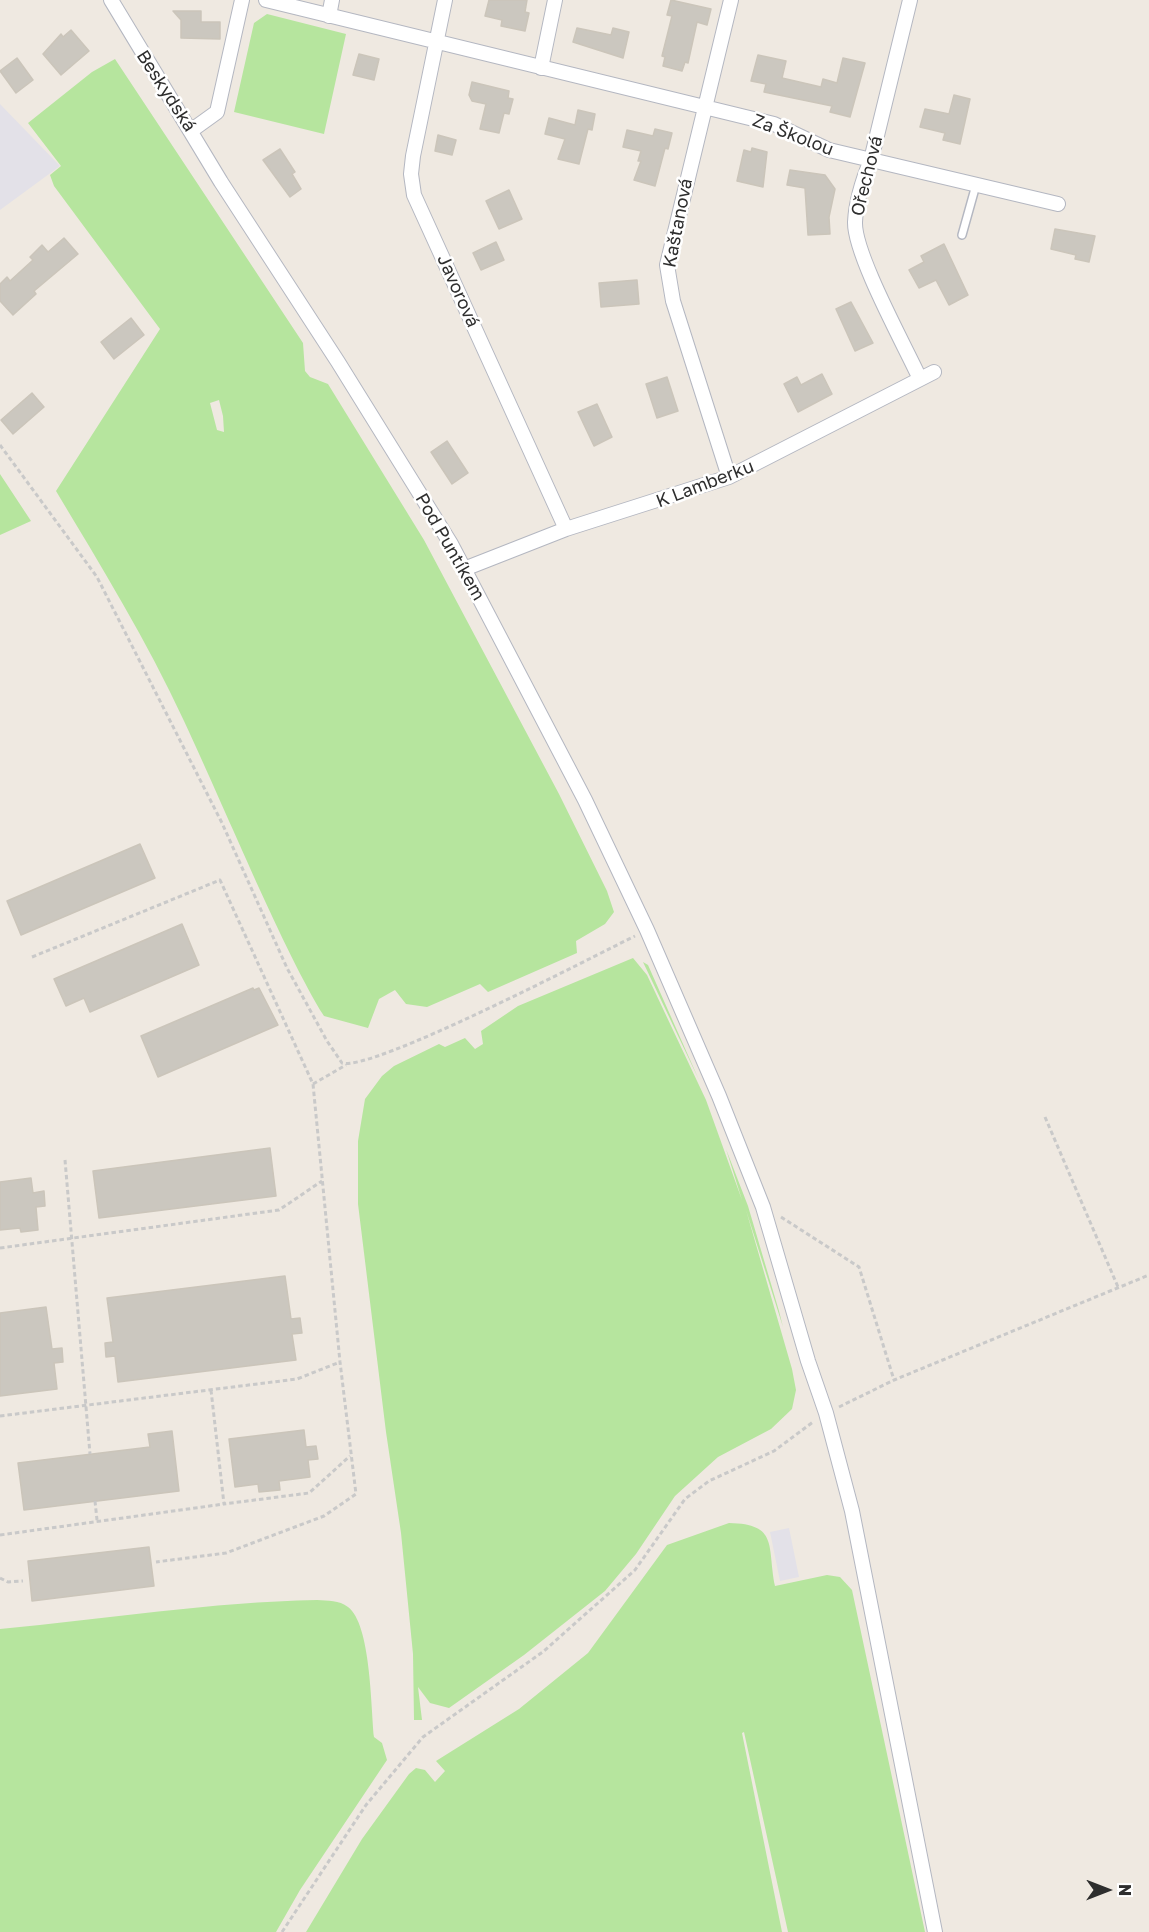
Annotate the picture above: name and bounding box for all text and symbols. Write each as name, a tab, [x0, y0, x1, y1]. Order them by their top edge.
street label: Beskydská	[132, 46, 200, 136]
street label: Za Školou	[750, 110, 836, 160]
street label: Ořechová	[847, 134, 887, 218]
street label: Kaštanová	[659, 177, 697, 269]
street label: Javorová	[432, 251, 484, 331]
street label: K Lamberku	[653, 455, 757, 513]
street label: Pod Puntíkem	[411, 490, 489, 604]
north arrow	[1077, 1860, 1137, 1920]
text: N	[1115, 1884, 1135, 1896]

